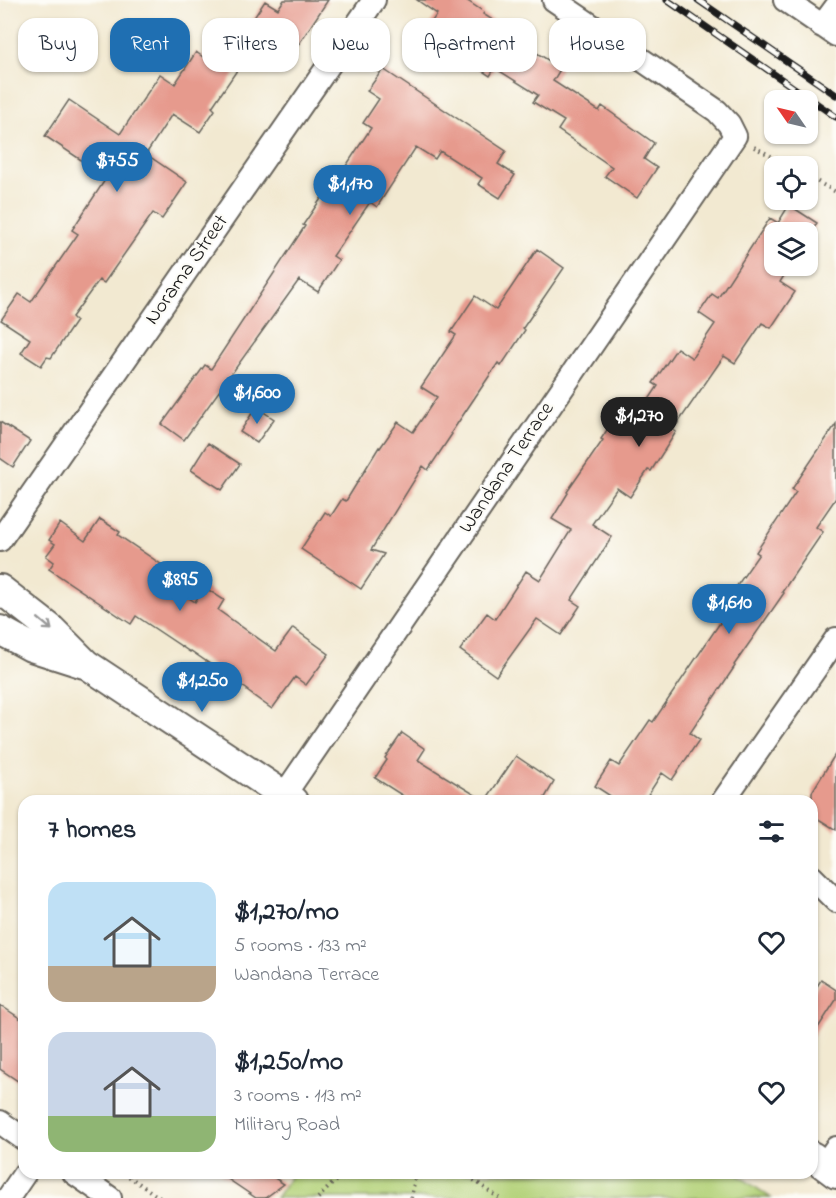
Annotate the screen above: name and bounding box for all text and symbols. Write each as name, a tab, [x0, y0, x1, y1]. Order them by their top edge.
chip: Buy	[18, 18, 98, 72]
chip: Rent	[110, 18, 190, 72]
chip: Filters	[202, 18, 299, 72]
chip: New	[311, 18, 390, 72]
chip: Apartment	[402, 18, 537, 72]
chip: House	[549, 18, 646, 72]
north arrow	[764, 90, 818, 144]
map controls	[764, 90, 818, 276]
pin: $755	[81, 142, 153, 193]
text: $755	[95, 147, 139, 176]
button: locate	[764, 156, 818, 210]
pin: $1,170	[301, 165, 399, 216]
text: $1,170	[327, 170, 373, 199]
street label: Norama Street	[138, 209, 236, 331]
button: layers	[764, 222, 818, 276]
pin: $1,600	[208, 374, 306, 425]
text: $1,600	[233, 379, 281, 408]
street label: Wandana Terrace	[452, 396, 562, 540]
pin: $1,270	[590, 397, 688, 448]
text: $1,270	[615, 402, 663, 431]
pin: $895	[144, 561, 216, 612]
text: $895	[161, 566, 199, 595]
pin: $1,610	[680, 584, 778, 635]
text: $1,610	[706, 589, 752, 618]
one-way arrow	[37, 617, 52, 631]
pin: $1,250	[153, 662, 251, 713]
text: $1,250	[176, 667, 228, 696]
text: 7 homes	[48, 812, 136, 850]
icon: filters	[755, 815, 788, 848]
text: $1,270/mo	[234, 894, 339, 932]
icon: home	[96, 906, 168, 978]
icon: heart	[755, 926, 788, 959]
text: 5 rooms · 133 m²	[234, 932, 367, 961]
text: Wandana Terrace	[234, 961, 379, 990]
text: $1,250/mo	[234, 1044, 343, 1082]
icon: home	[96, 1056, 168, 1128]
icon: heart	[755, 1076, 788, 1109]
text: 3 rooms · 113 m²	[234, 1082, 362, 1111]
text: Military Road	[234, 1111, 340, 1140]

